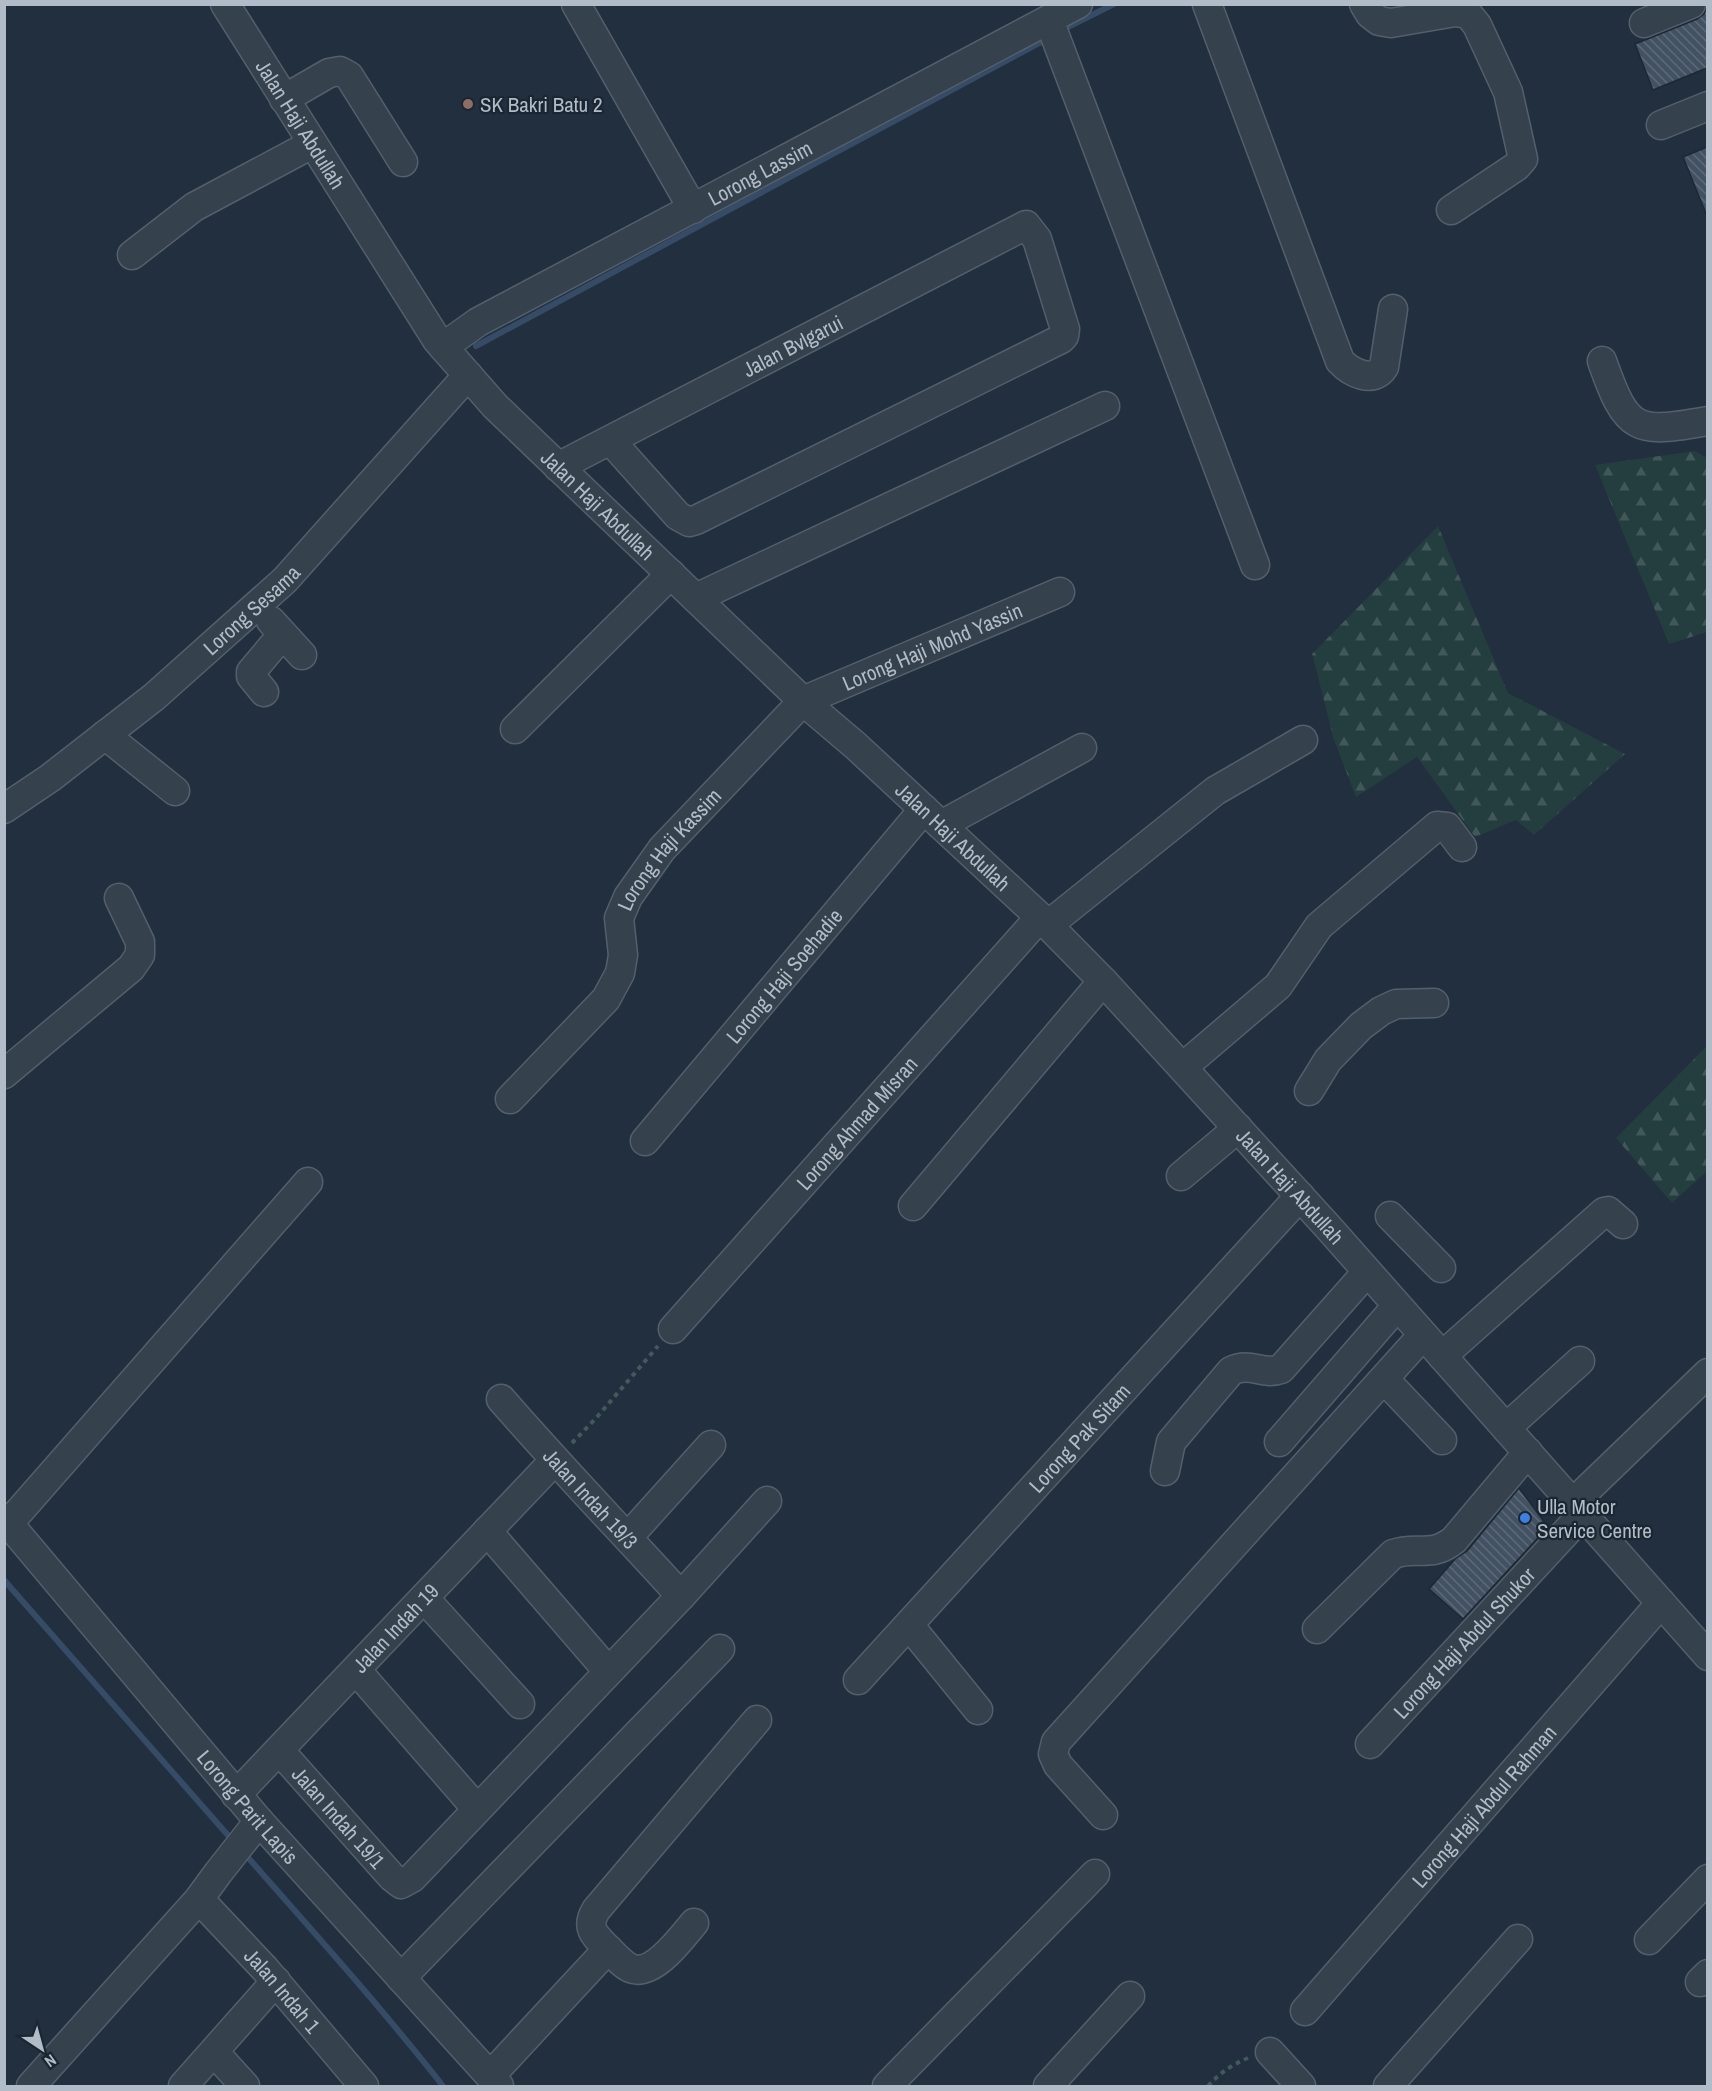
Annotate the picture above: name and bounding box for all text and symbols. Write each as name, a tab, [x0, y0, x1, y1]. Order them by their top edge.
street label: Jalan Haji Abdullah	[249, 54, 352, 194]
place label: SK Bakri Batu 2	[480, 90, 603, 119]
marker: SK Bakri Batu 2	[461, 97, 475, 111]
street label: Lorong Lassim	[703, 133, 817, 212]
street label: Jalan Bvlgarui	[737, 308, 848, 384]
street label: Jalan Haji Abdullah	[535, 443, 661, 566]
street label: Lorong Sesama	[196, 558, 307, 661]
street label: Lorong Haji Mohd Yassin	[838, 595, 1027, 697]
street label: Jalan Haji Abdullah	[889, 776, 1017, 897]
street label: Lorong Haji Kassim	[610, 782, 727, 915]
street label: Lorong Haji Soehadie	[719, 902, 849, 1049]
street label: Lorong Ahmad Misran	[789, 1050, 924, 1196]
street label: Jalan Haji Abdullah	[1230, 1122, 1351, 1250]
street label: Lorong Pak Sitam	[1022, 1377, 1136, 1499]
street label: Jalan Indah 19/3	[537, 1442, 645, 1555]
place label: Ulla Motor Service Centre	[1537, 1492, 1652, 1545]
marker: Ulla Motor Service Centre	[1518, 1511, 1532, 1525]
street label: Lorong Haji Abdul Shukor	[1386, 1561, 1541, 1725]
street label: Jalan Indah 19	[346, 1577, 445, 1679]
street label: Lorong Haji Abdul Rahman	[1405, 1719, 1563, 1894]
street label: Lorong Parit Lapis	[191, 1744, 305, 1870]
street label: Jalan Indah 19/1	[286, 1760, 392, 1875]
street label: Jalan Indah 1	[238, 1942, 328, 2039]
north arrow	[12, 2019, 72, 2079]
text: N	[41, 2049, 61, 2073]

